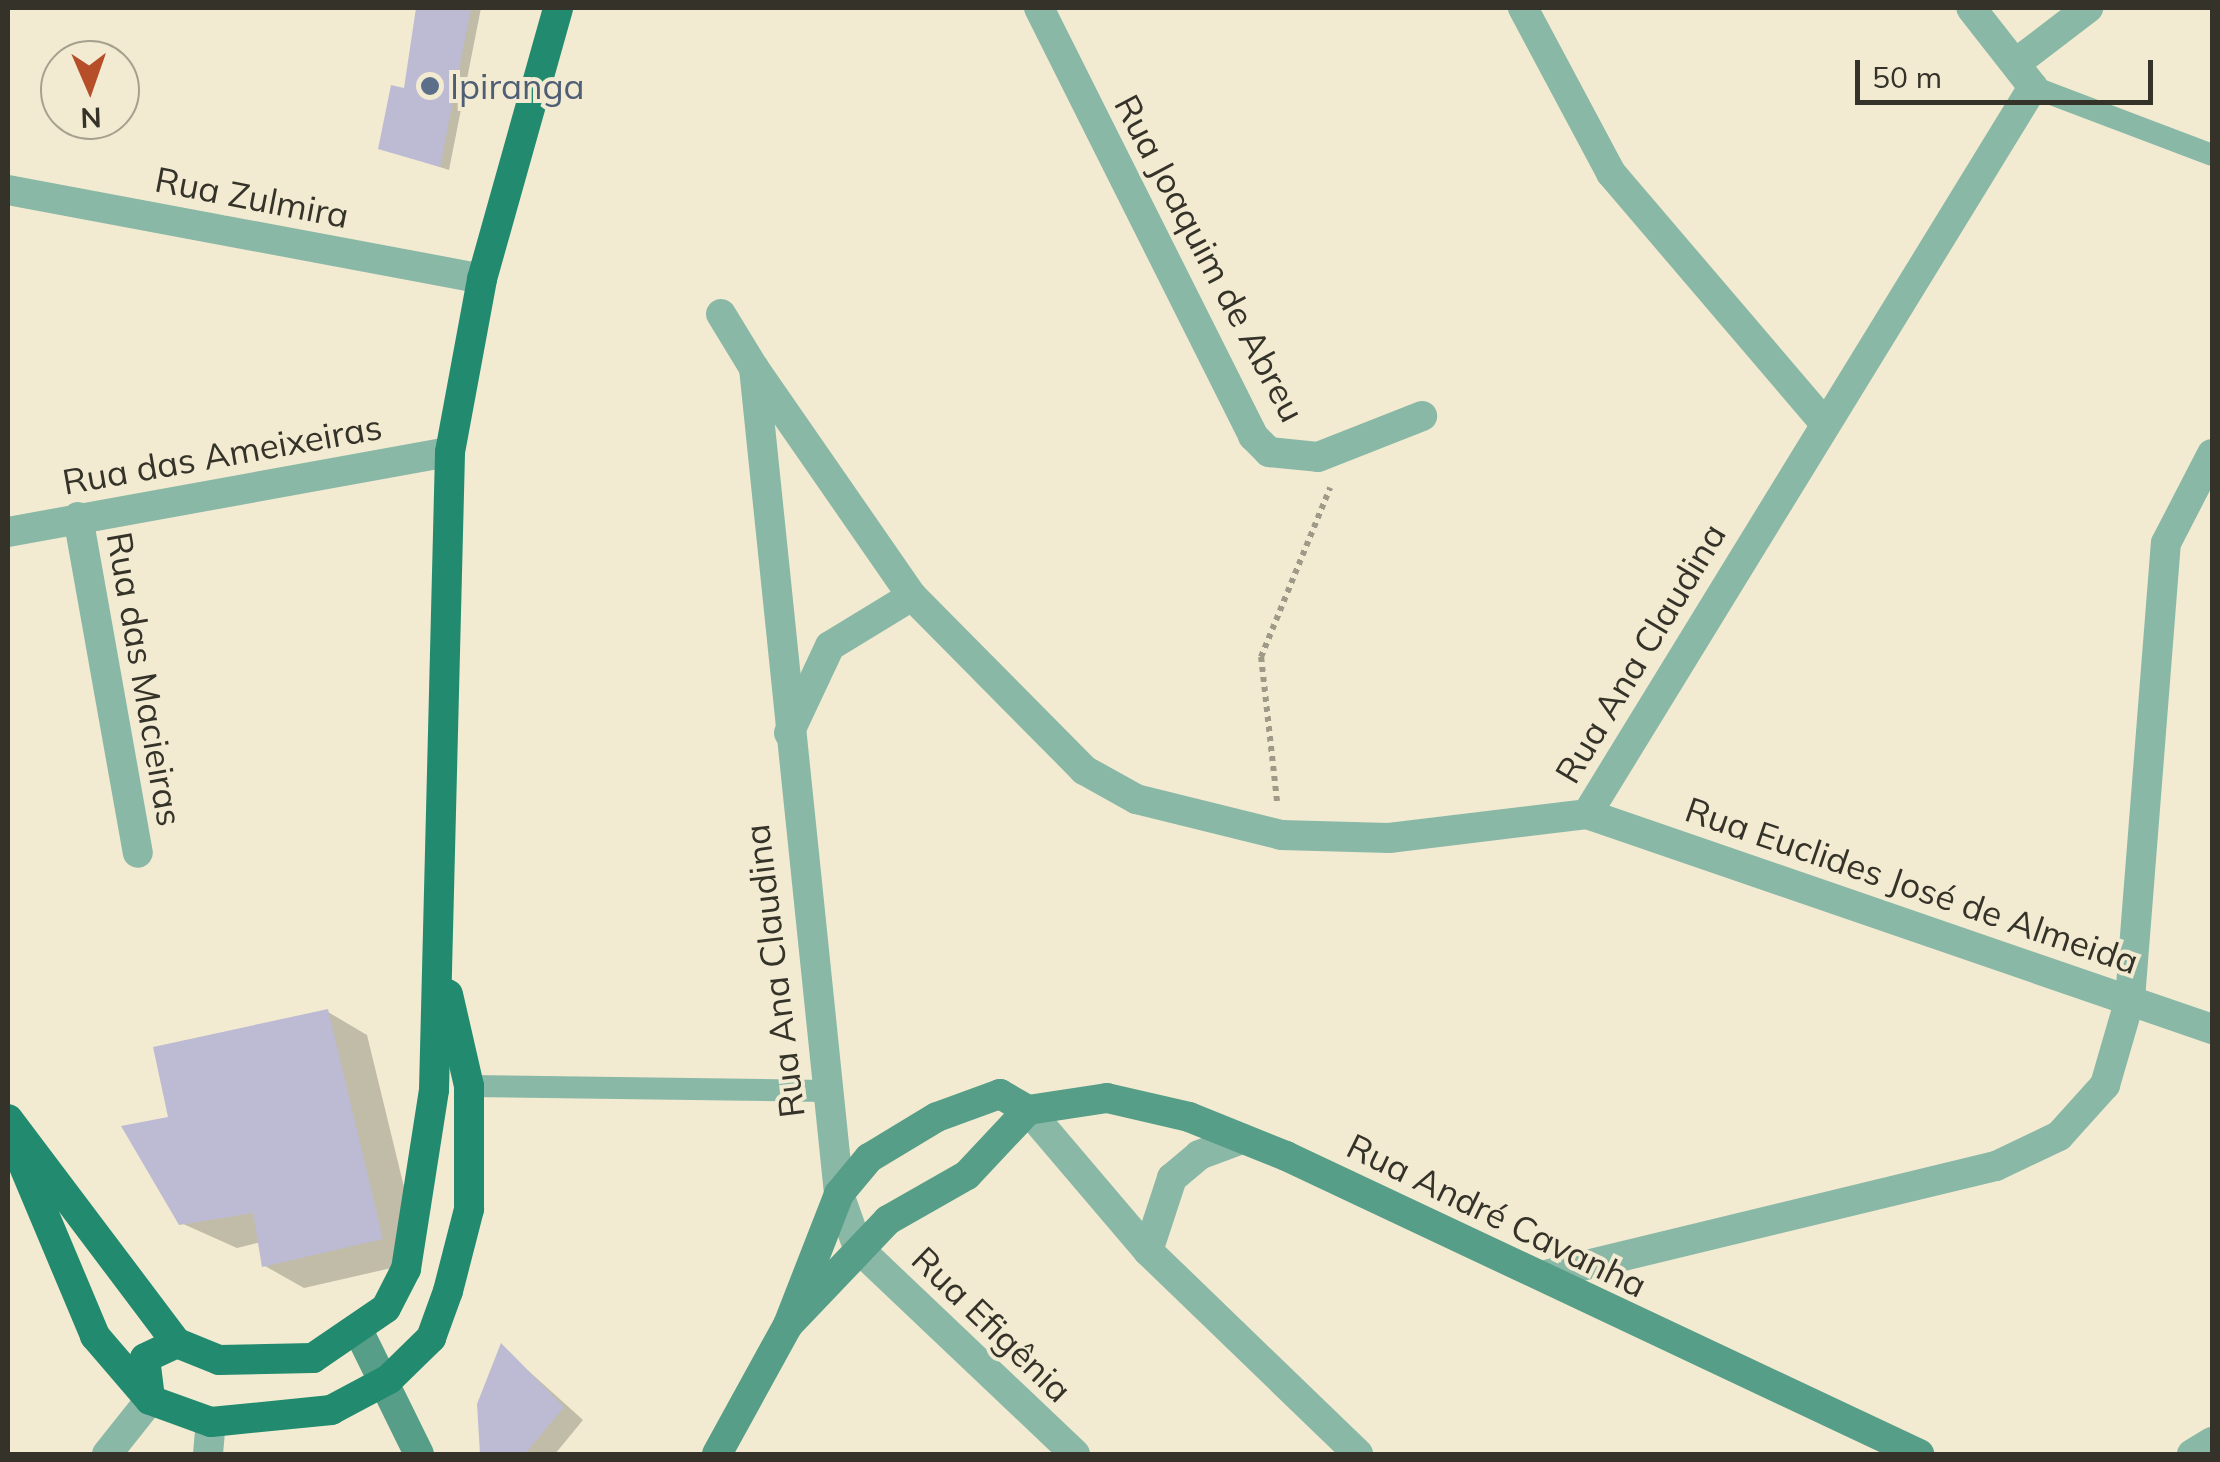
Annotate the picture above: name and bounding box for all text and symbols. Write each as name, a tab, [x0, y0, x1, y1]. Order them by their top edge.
north arrow	[40, 40, 140, 140]
scale bar	[1860, 40, 2158, 102]
text: 50 m	[1872, 58, 1942, 96]
place label: Ipiranga	[450, 65, 585, 107]
marker: Ipiranga	[419, 75, 441, 97]
street label: Rua Joaquim de Abreu	[1106, 87, 1314, 429]
text: N	[80, 101, 102, 136]
street label: Rua Zulmira	[152, 158, 352, 236]
street label: Rua das Ameixeiras	[59, 405, 385, 503]
street label: Rua Ana Claudina	[1546, 516, 1734, 790]
street label: Rua das Macieiras	[98, 529, 192, 829]
street label: Rua Euclides José de Almeida	[1680, 788, 2144, 982]
street label: Rua Ana Claudina	[735, 822, 813, 1120]
street label: Rua André Cavanha	[1340, 1124, 1654, 1306]
street label: Rua Efigênia	[904, 1238, 1080, 1410]

